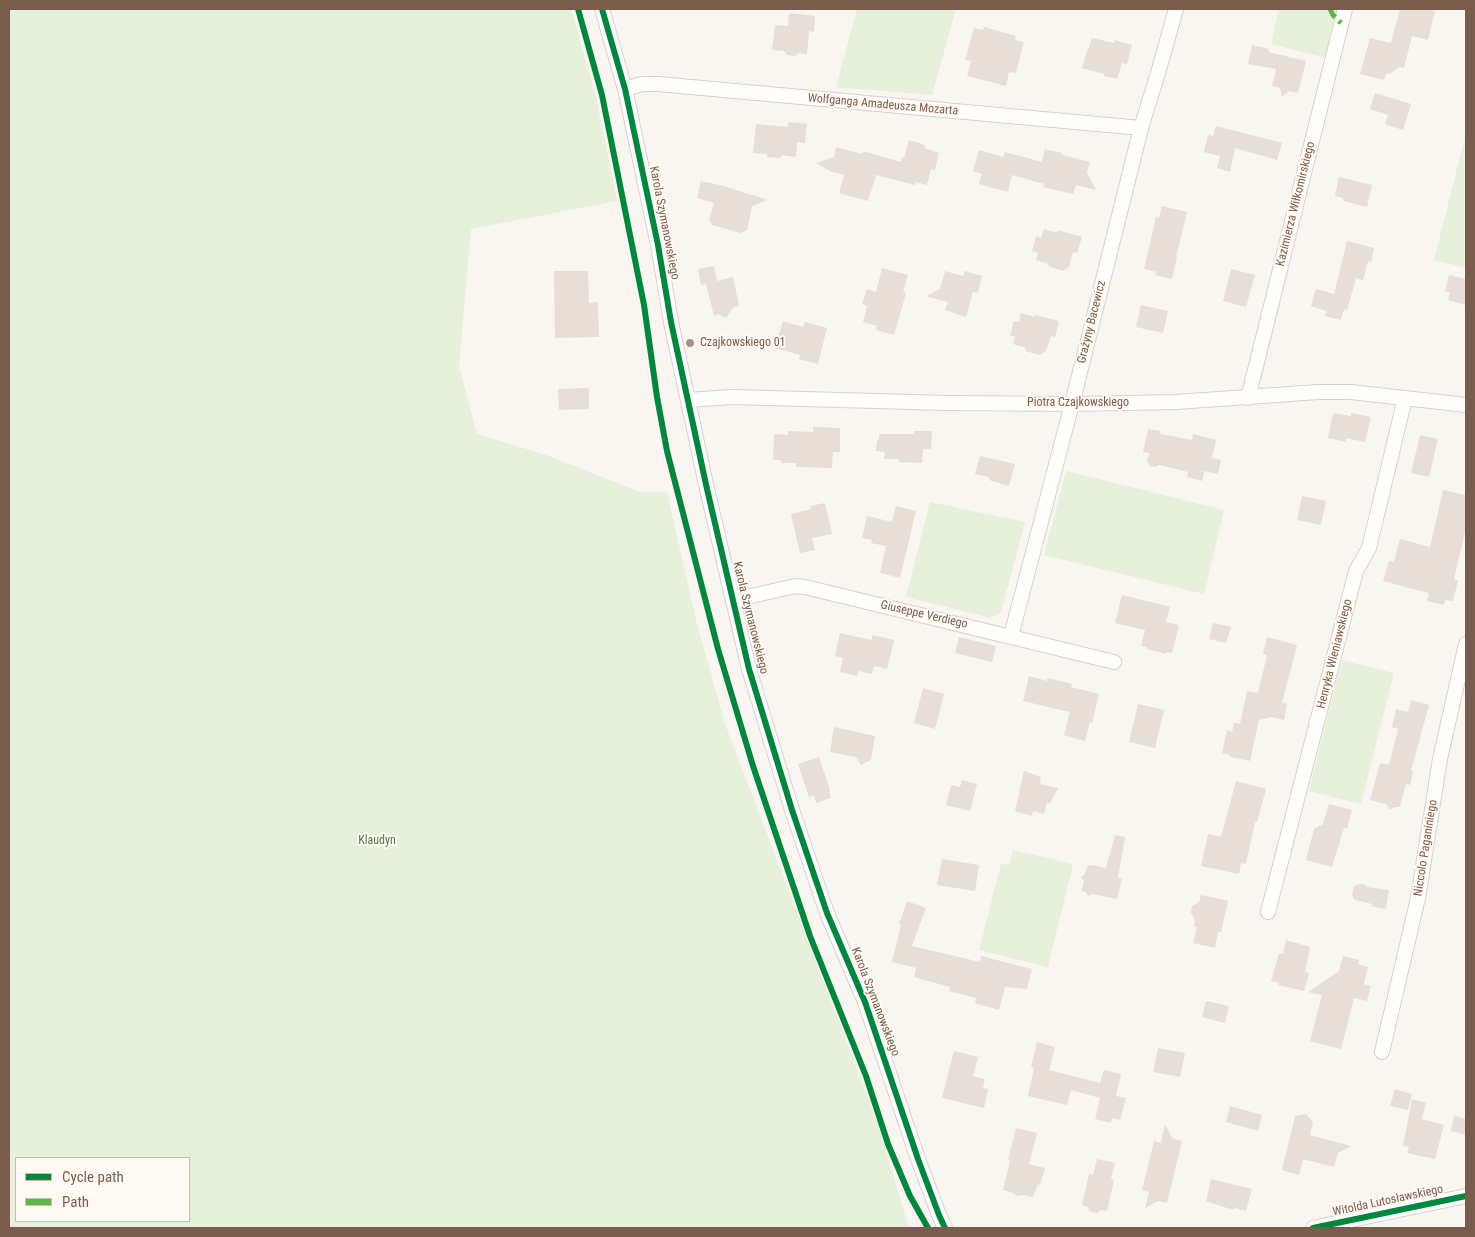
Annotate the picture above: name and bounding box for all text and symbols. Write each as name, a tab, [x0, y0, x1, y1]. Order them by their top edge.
street label: Wolfganga Amadeusza Mozarta	[807, 91, 959, 119]
street label: Kazimierza Wiłkomirskiego	[1274, 140, 1318, 268]
street label: Karola Szymanowskiego	[646, 165, 682, 281]
street label: Grażyny Bacewicz	[1075, 279, 1109, 365]
place label: Czajkowskiego 01	[700, 336, 786, 350]
marker: Czajkowskiego 01	[684, 337, 696, 349]
street label: Piotra Czajkowskiego	[1027, 396, 1129, 410]
street label: Karola Szymanowskiego	[729, 560, 771, 676]
street label: Giuseppe Verdiego	[879, 598, 969, 632]
street label: Henryka Wieniawskiego	[1314, 598, 1356, 710]
street label: Niccolo Paganiniego	[1411, 799, 1441, 897]
park label: Klaudyn	[358, 834, 396, 848]
street label: Karola Szymanowskiego	[848, 946, 902, 1058]
legend	[15, 1157, 190, 1222]
text: Cycle path	[62, 1168, 124, 1186]
street label: Witolda Lutosławskiego	[1331, 1182, 1445, 1220]
text: Path	[62, 1193, 89, 1211]

